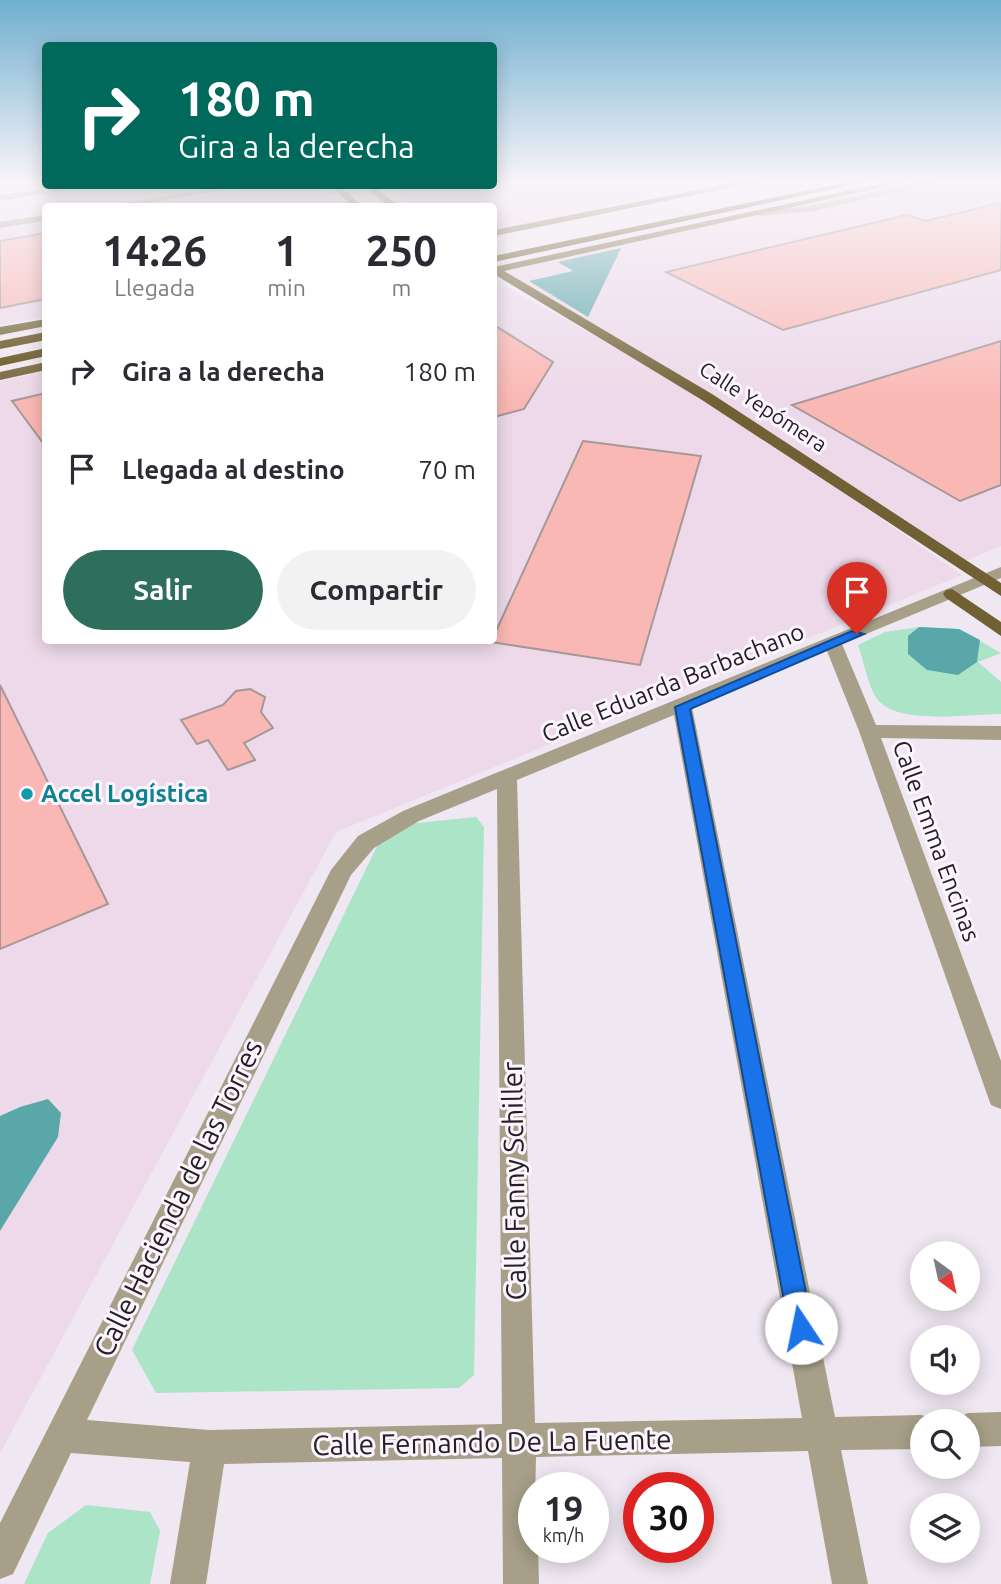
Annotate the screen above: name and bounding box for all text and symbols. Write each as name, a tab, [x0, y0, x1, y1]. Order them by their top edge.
icon: right	[63, 70, 154, 161]
text: 180 m	[178, 70, 315, 125]
text: Gira a la derecha	[178, 128, 415, 164]
text: 14:26	[102, 227, 207, 274]
text: 1	[275, 227, 298, 274]
text: 250	[366, 227, 437, 274]
text: Llegada	[114, 275, 195, 300]
text: min	[267, 275, 306, 300]
text: m	[391, 275, 411, 300]
icon: right	[63, 352, 101, 390]
street label: Calle Yepómera	[695, 356, 832, 456]
text: Gira a la derecha	[122, 357, 325, 386]
text: 180 m	[404, 357, 476, 386]
icon: arrive	[63, 450, 101, 488]
text: Llegada al destino	[122, 455, 345, 484]
text: 70 m	[418, 455, 476, 484]
button: Salir	[63, 550, 263, 630]
button: Compartir	[277, 550, 476, 630]
pin	[827, 562, 887, 634]
icon: arrive	[838, 573, 876, 611]
street label: Calle Eduarda Barbachano	[538, 617, 808, 748]
street label: Calle Emma Encinas	[888, 737, 985, 945]
place label: Accel Logística	[41, 780, 208, 807]
marker: Accel Logística	[19, 786, 35, 802]
street label: Calle Hacienda de las Torres	[87, 1034, 268, 1361]
street label: Calle Fanny Schiller	[496, 1061, 531, 1301]
north arrow	[910, 1241, 980, 1311]
map controls	[910, 1241, 980, 1563]
position arrow	[764, 1291, 838, 1365]
button: sound	[910, 1325, 980, 1395]
button: search	[910, 1409, 980, 1479]
street label: Calle Fernando De La Fuente	[312, 1423, 672, 1460]
speed limit sign: 30	[623, 1472, 714, 1563]
text: 19	[544, 1488, 583, 1528]
button: layers	[910, 1493, 980, 1563]
text: km/h	[543, 1525, 584, 1545]

